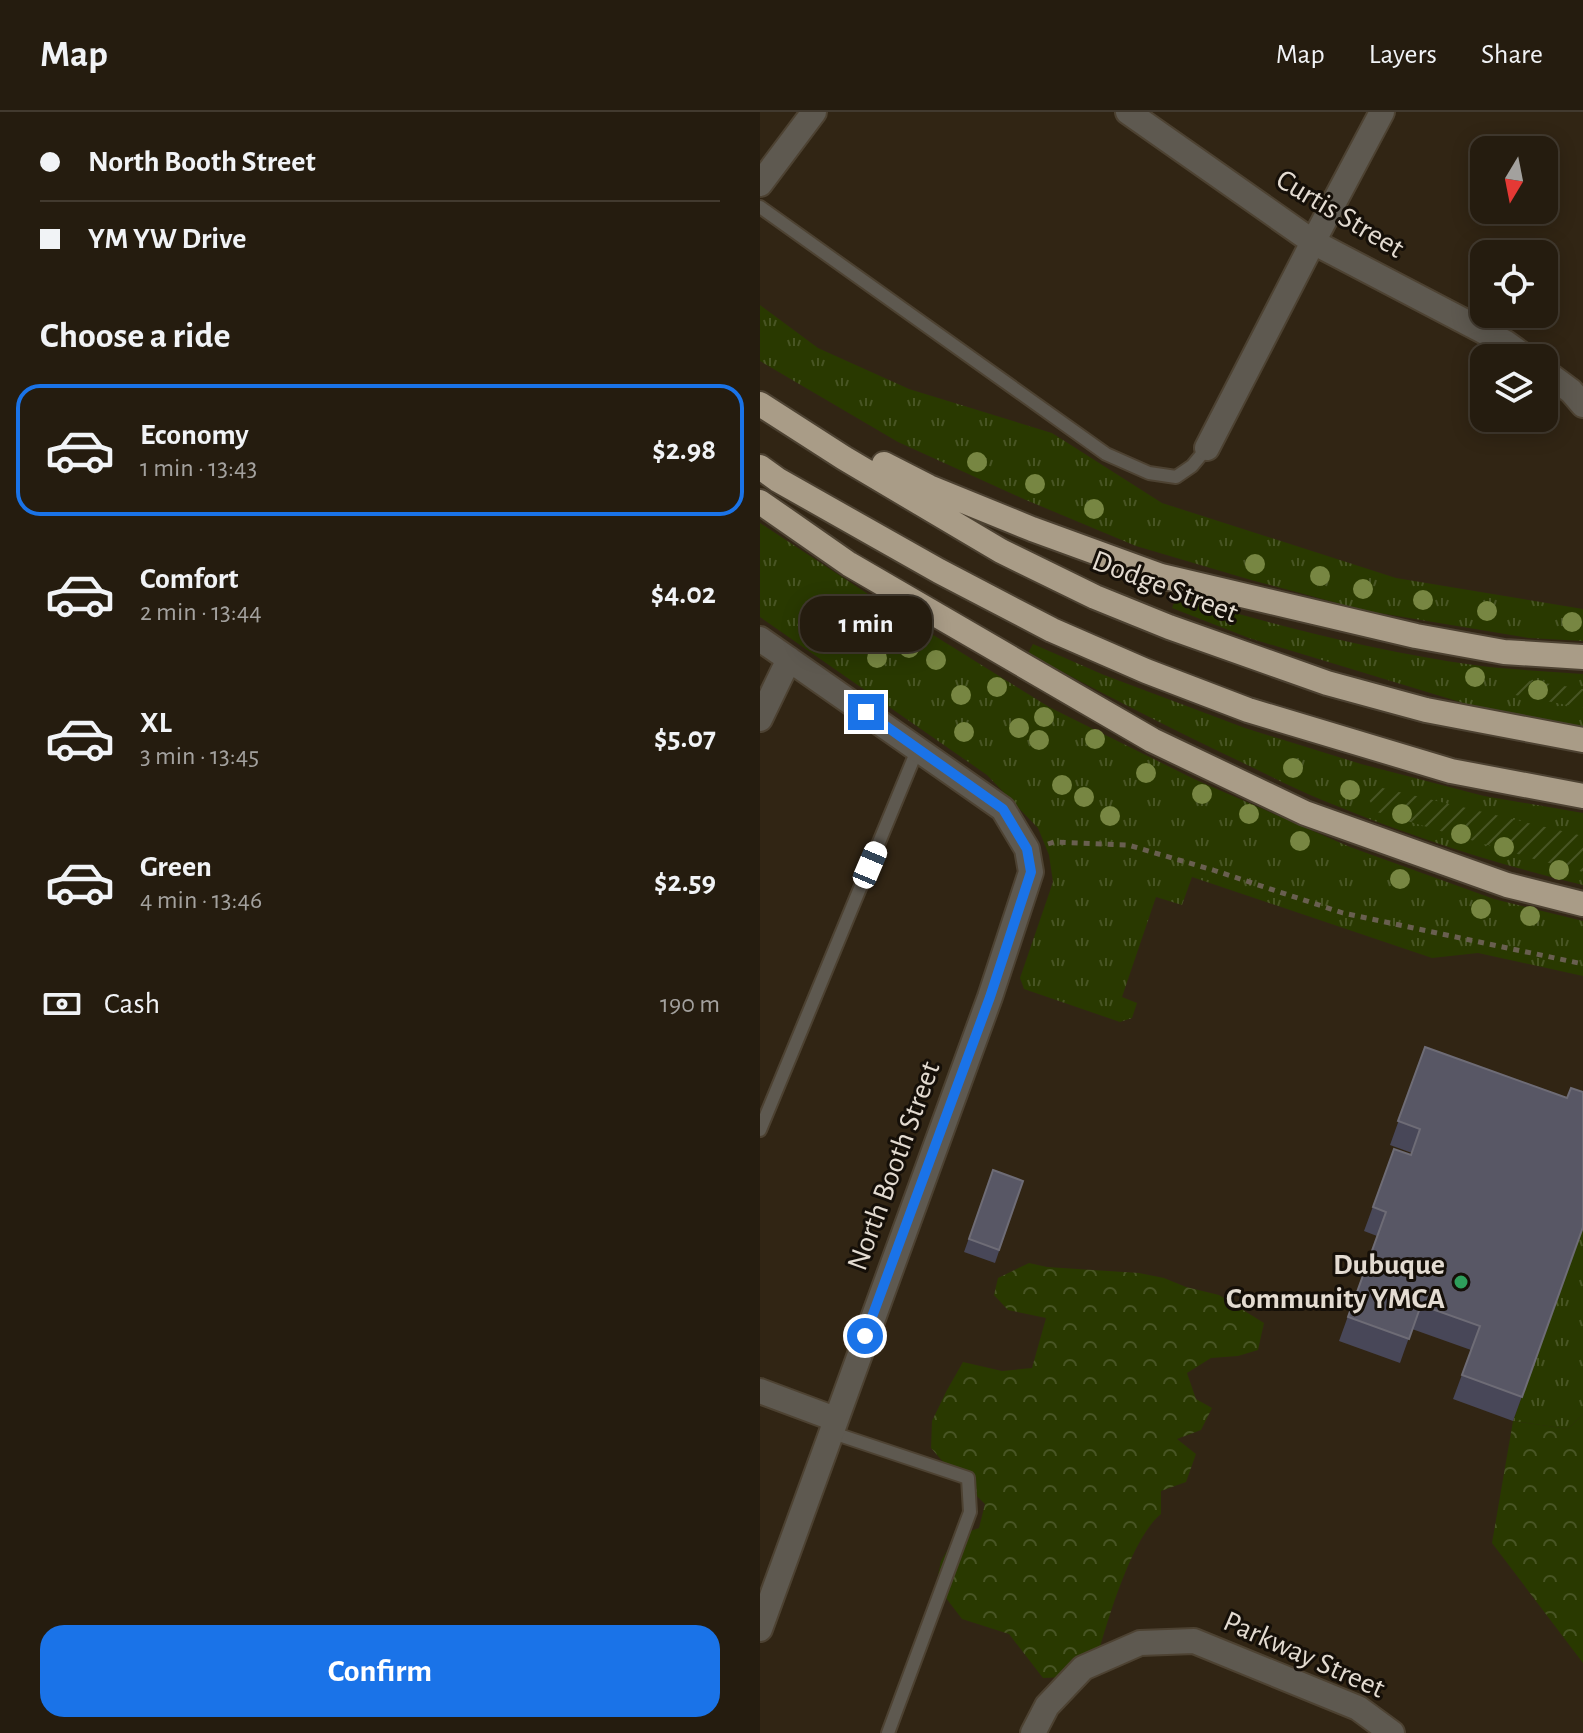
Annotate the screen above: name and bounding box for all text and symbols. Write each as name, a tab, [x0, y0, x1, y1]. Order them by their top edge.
text: Map	[40, 36, 108, 74]
text: Map	[1276, 41, 1325, 69]
text: Layers	[1369, 41, 1437, 69]
text: Share	[1481, 41, 1543, 69]
north arrow	[1470, 136, 1558, 224]
map controls	[1470, 136, 1558, 432]
text: North Booth Street	[88, 147, 316, 177]
street label: Curtis Street	[1271, 164, 1410, 264]
text: YM YW Drive	[88, 224, 246, 254]
button: locate	[1470, 240, 1558, 328]
text: Choose a ride	[40, 318, 230, 354]
button: layers	[1470, 344, 1558, 432]
icon: car	[44, 414, 116, 486]
text: Economy	[140, 420, 249, 450]
text: $2.98	[652, 435, 716, 465]
text: 1 min · 13:43	[140, 455, 257, 481]
street label: Dodge Street	[1088, 545, 1242, 629]
icon: car	[44, 558, 116, 630]
text: Comfort	[140, 564, 239, 594]
text: $4.02	[651, 579, 716, 609]
callout: 1 min	[800, 596, 932, 652]
text: 2 min · 13:44	[140, 599, 262, 625]
text: 1 min	[839, 611, 893, 637]
route end	[848, 694, 884, 730]
icon: car	[44, 702, 116, 774]
text: XL	[140, 708, 172, 738]
text: $5.07	[654, 723, 716, 753]
text: 3 min · 13:45	[140, 743, 259, 769]
car	[850, 838, 890, 892]
icon: car	[44, 846, 116, 918]
text: Green	[140, 852, 212, 882]
text: $2.59	[654, 867, 716, 897]
text: 4 min · 13:46	[140, 887, 262, 913]
icon: cash	[40, 982, 84, 1026]
text: Cash	[104, 989, 160, 1019]
text: 190 m	[660, 991, 720, 1017]
street label: North Booth Street	[842, 1057, 946, 1275]
place label: Dubuque Community YMCA	[1226, 1250, 1445, 1314]
marker: Dubuque Community YMCA	[1452, 1273, 1470, 1291]
route start	[847, 1318, 883, 1354]
street label: Parkway Street	[1219, 1606, 1390, 1704]
button: Confirm	[40, 1625, 720, 1717]

